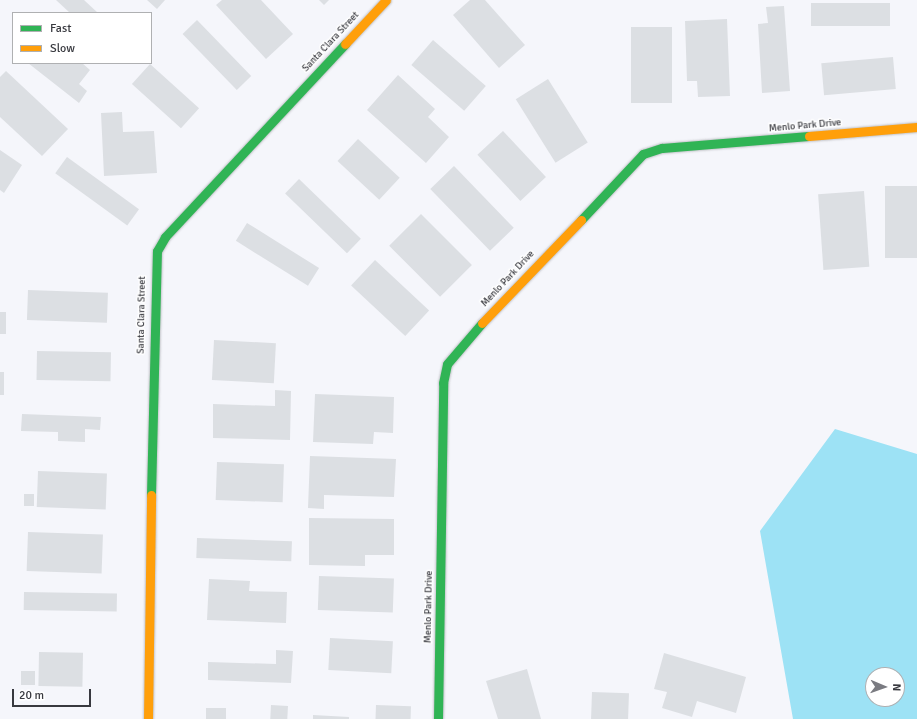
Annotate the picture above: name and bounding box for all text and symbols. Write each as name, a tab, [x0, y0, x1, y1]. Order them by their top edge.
street label: Santa Clara Street	[300, 9, 362, 75]
legend	[12, 12, 152, 64]
text: Fast	[50, 21, 71, 36]
text: Slow	[50, 41, 75, 56]
street label: Menlo Park Drive	[768, 117, 842, 135]
street label: Menlo Park Drive	[479, 248, 537, 310]
street label: Santa Clara Street	[135, 276, 149, 354]
street label: Menlo Park Drive	[422, 571, 436, 643]
north arrow	[865, 667, 905, 707]
scale bar	[14, 681, 93, 707]
text: N	[890, 683, 903, 691]
text: 20 m	[19, 688, 44, 703]

